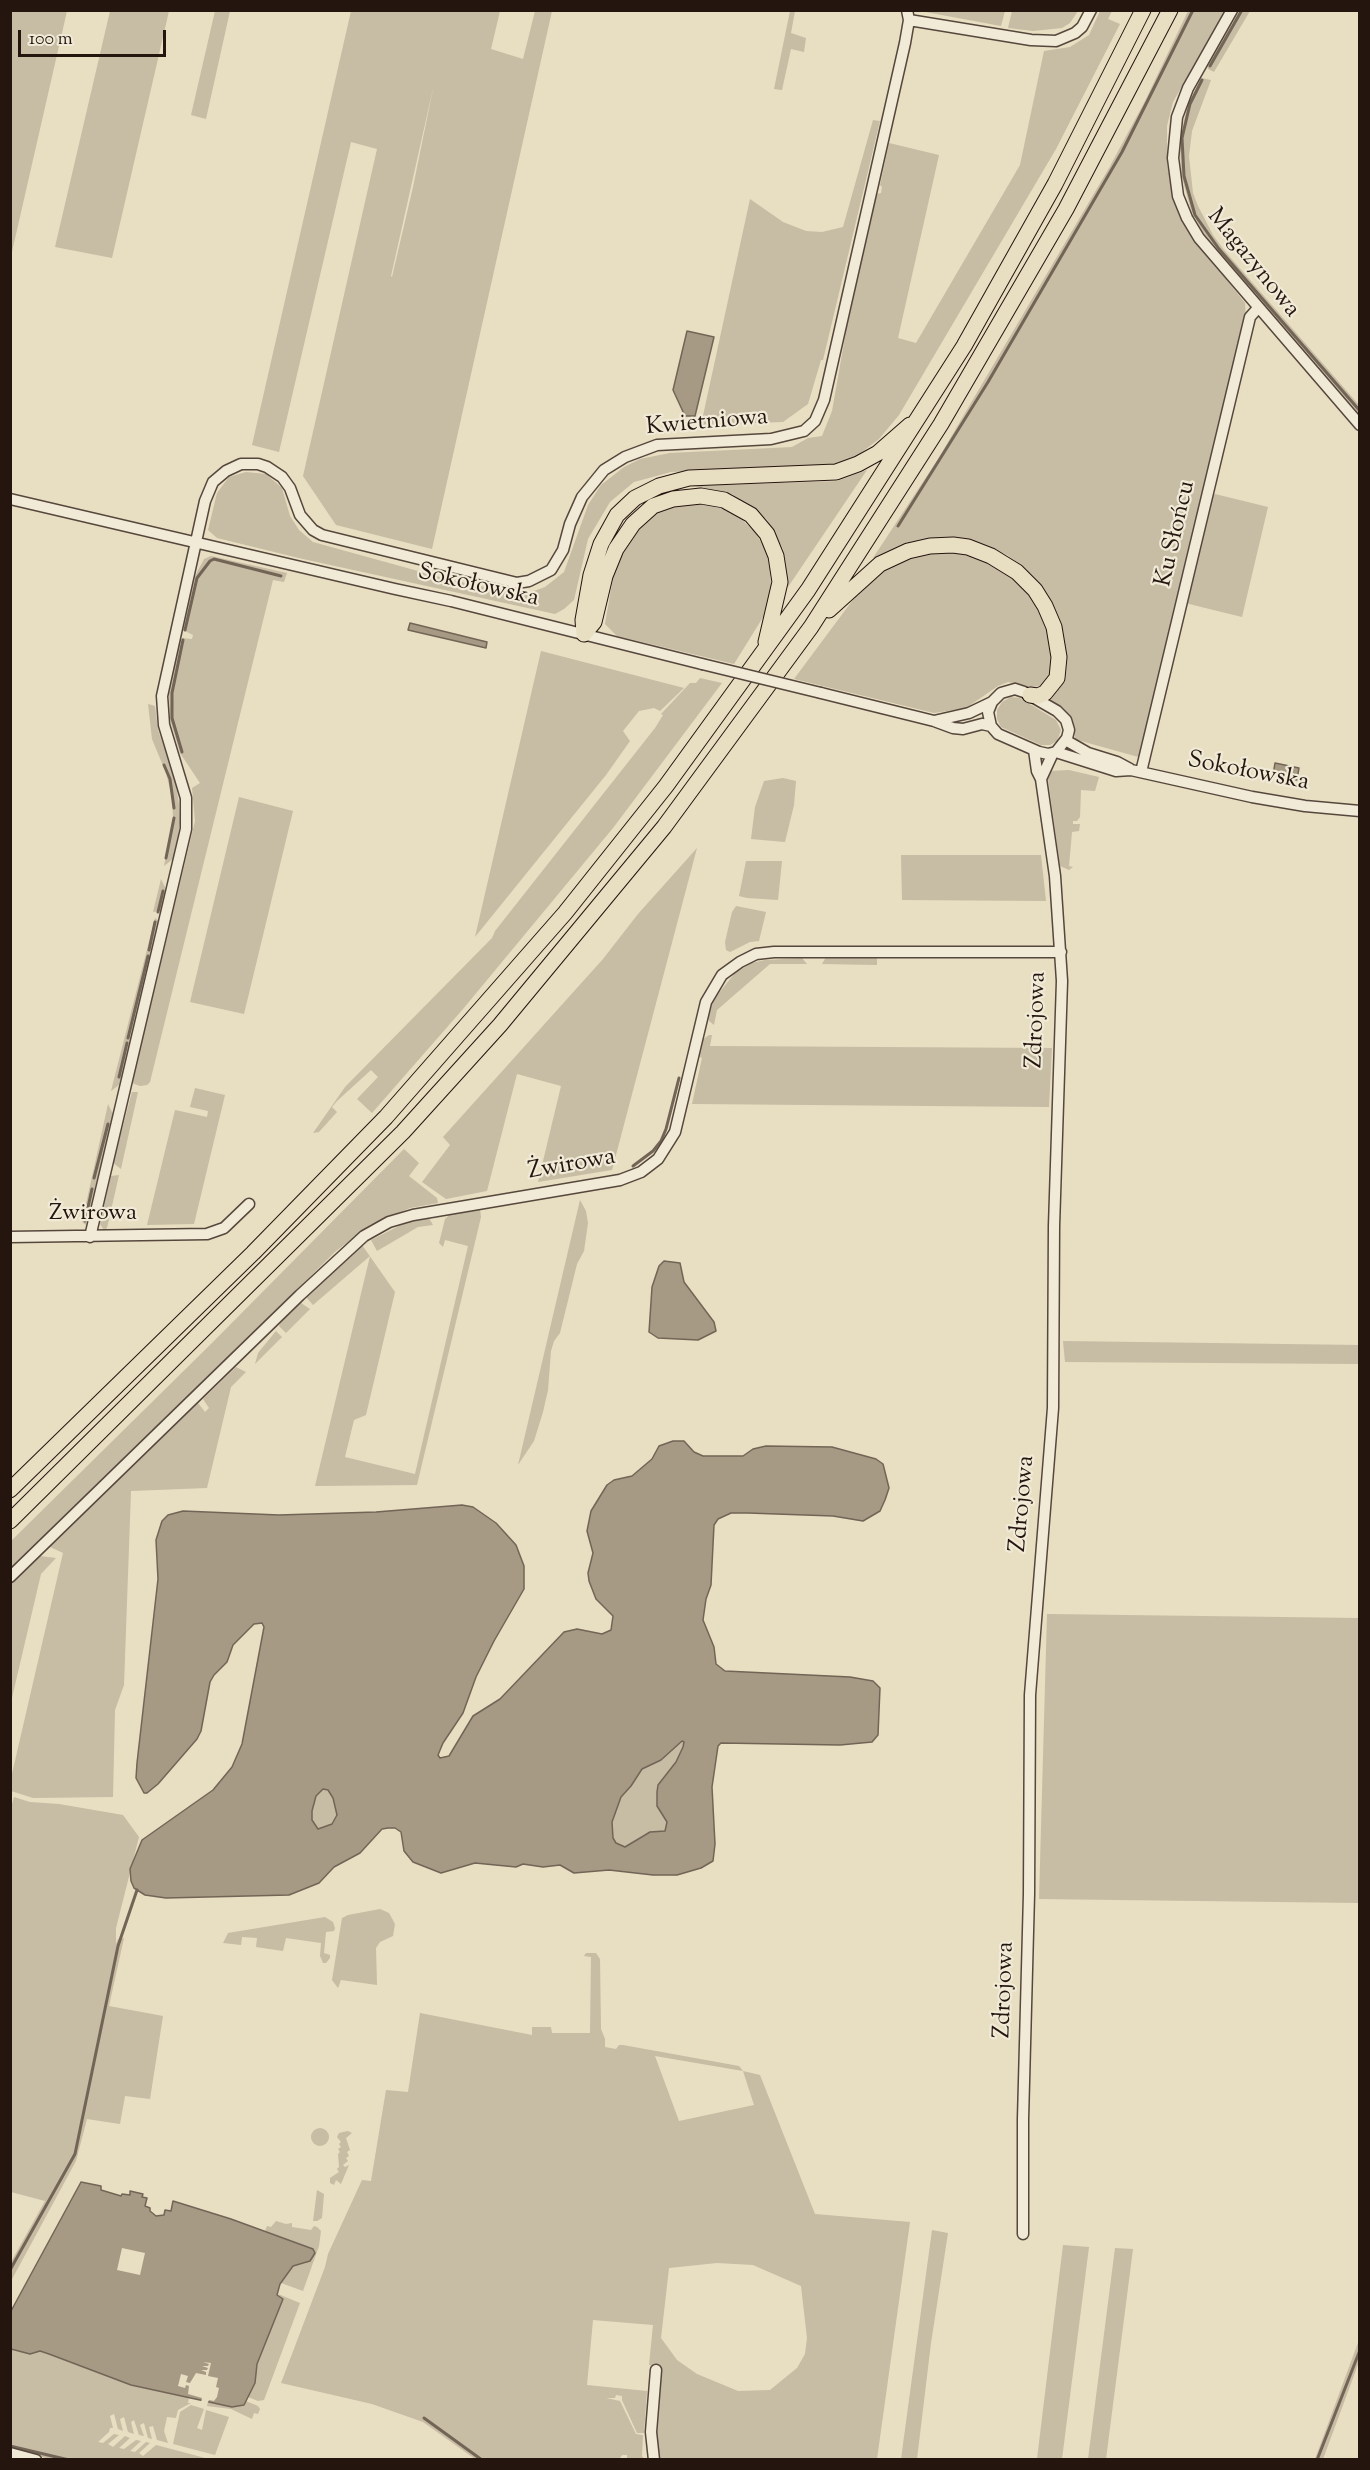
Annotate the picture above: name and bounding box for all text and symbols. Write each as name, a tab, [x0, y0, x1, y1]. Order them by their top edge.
scale bar	[21, 18, 170, 56]
text: 100 m	[29, 27, 73, 53]
street label: Magazynowa	[1199, 204, 1305, 324]
street label: Kwietniowa	[645, 404, 769, 444]
street label: Ku Słońcu	[1151, 478, 1203, 590]
street label: Sokołowska	[415, 559, 541, 615]
street label: Sokołowska	[1185, 747, 1311, 799]
street label: Zdrojowa	[1022, 971, 1054, 1069]
street label: Żwirowa	[526, 1144, 618, 1188]
street label: Żwirowa	[49, 1201, 137, 1229]
street label: Zdrojowa	[1005, 1454, 1043, 1554]
street label: Zdrojowa	[990, 1941, 1022, 2039]

